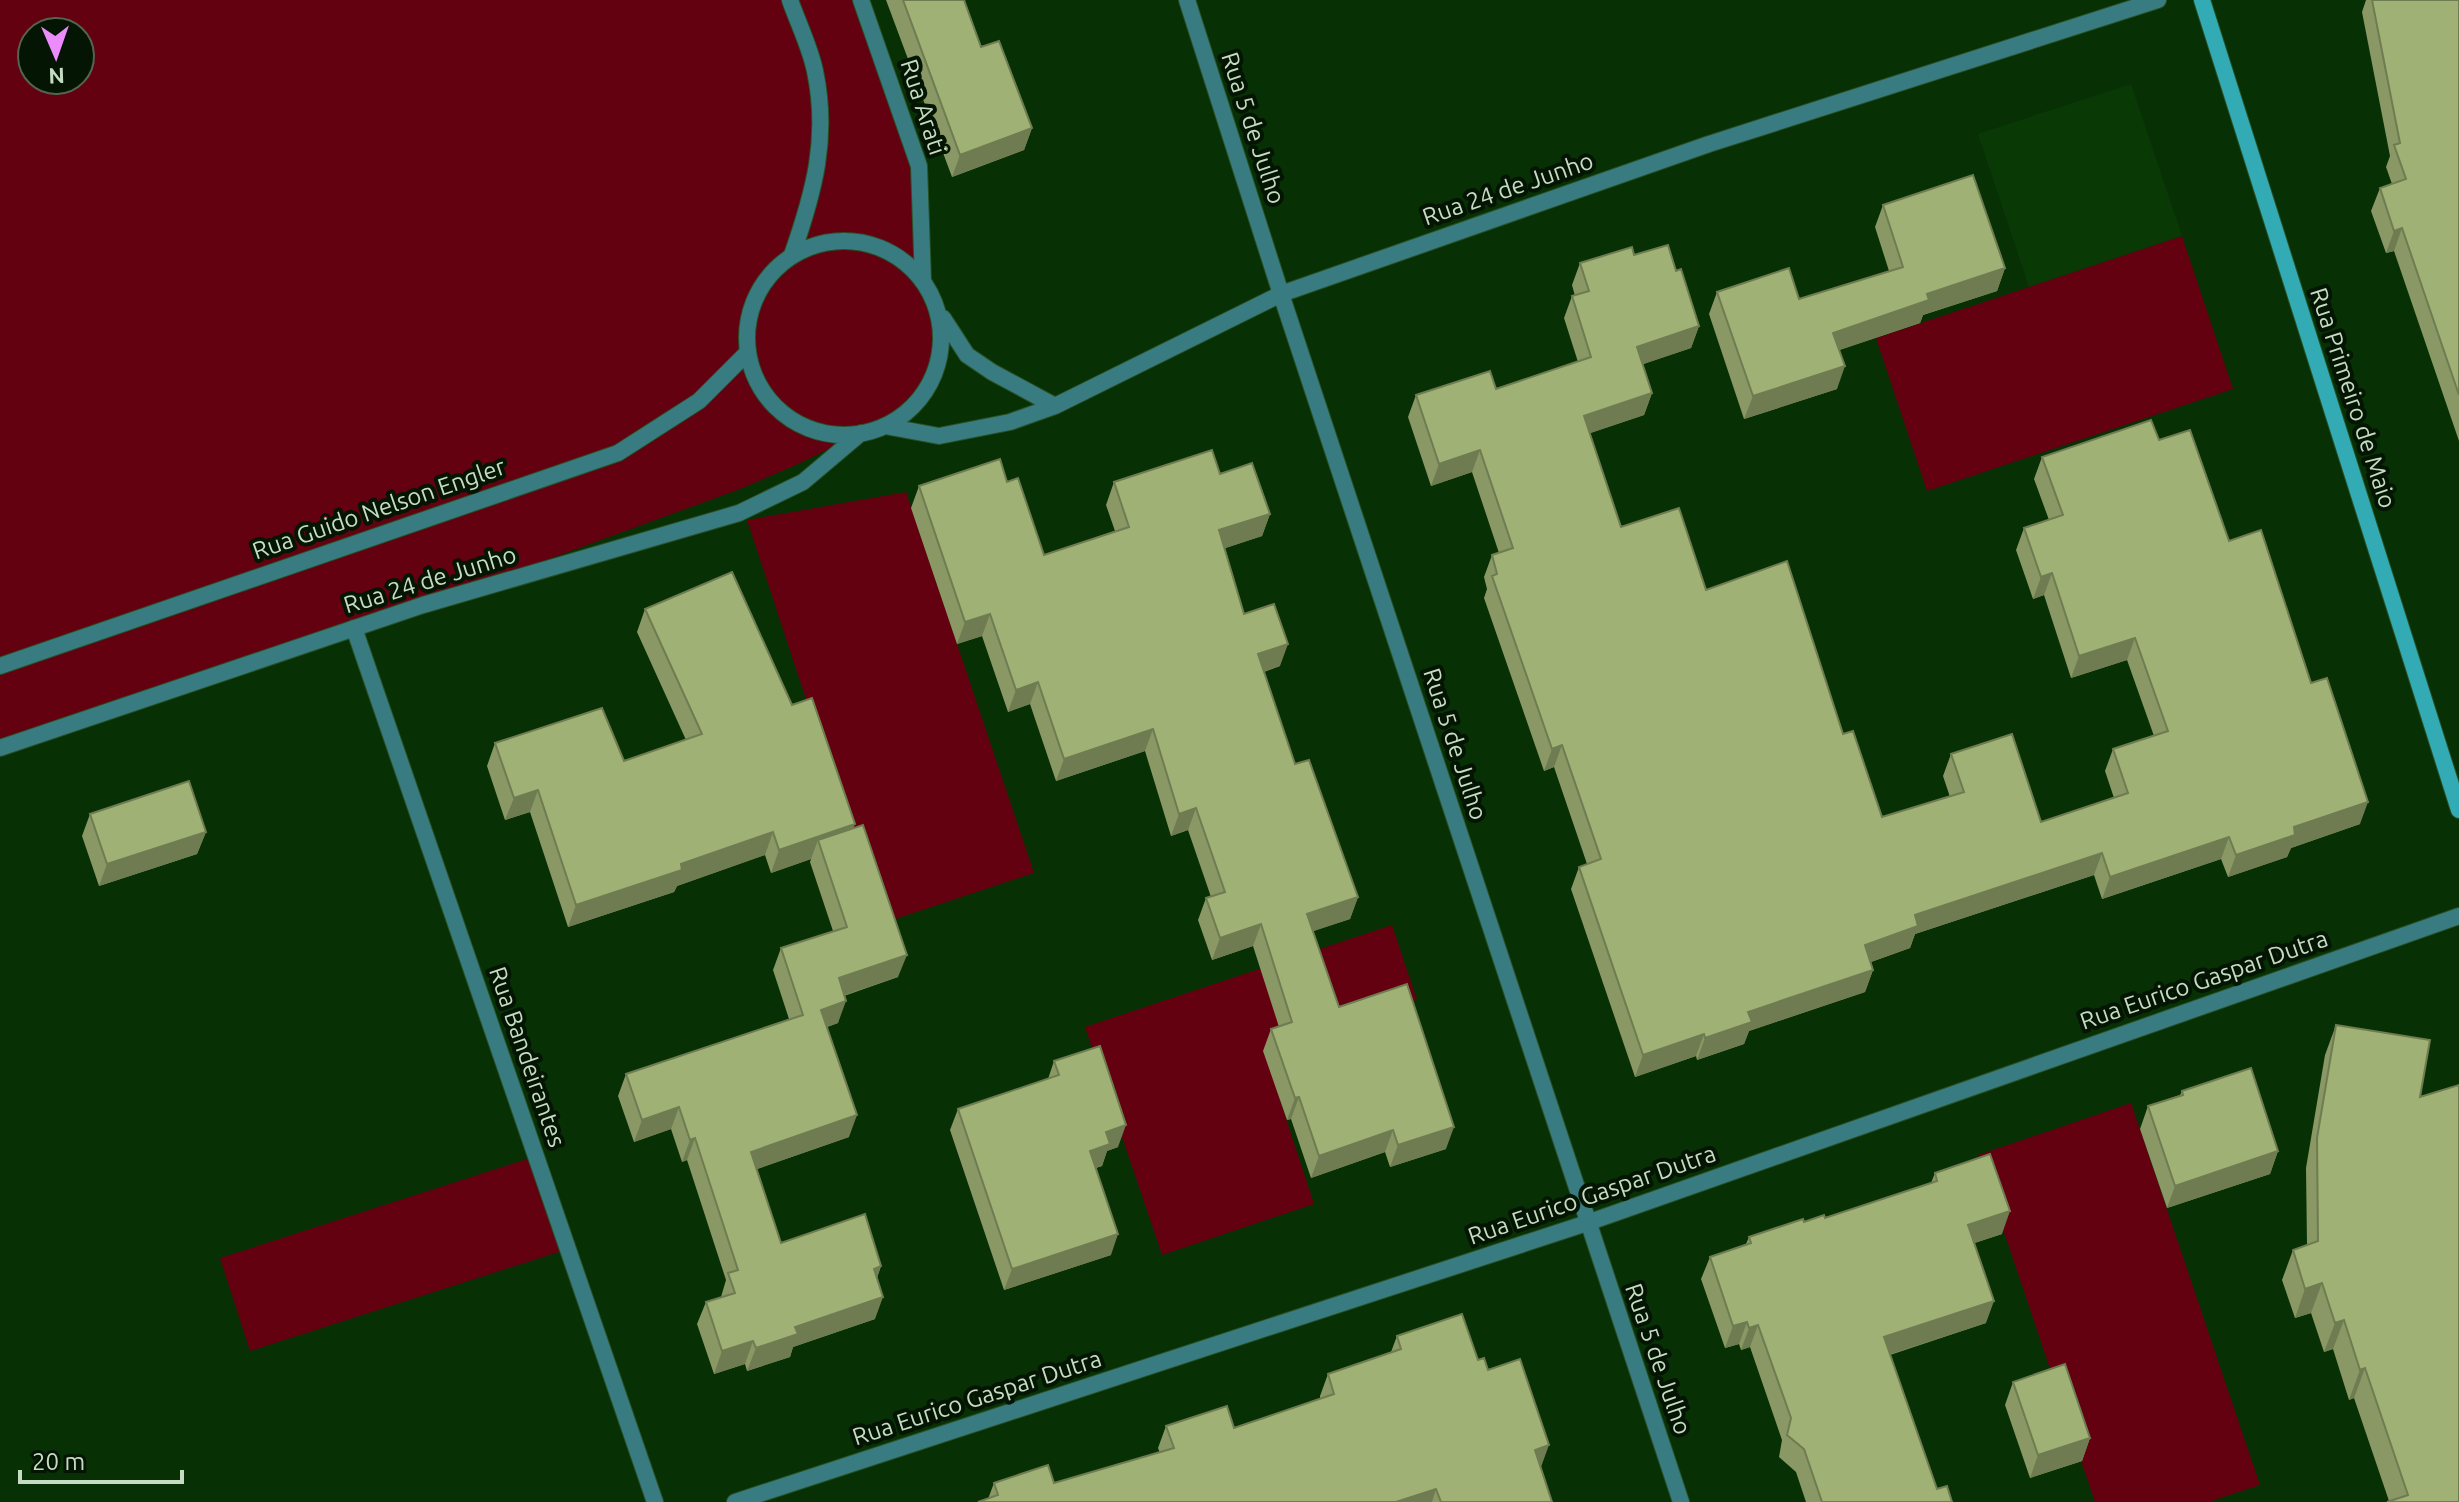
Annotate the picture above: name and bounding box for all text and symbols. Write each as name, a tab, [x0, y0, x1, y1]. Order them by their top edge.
north arrow	[16, 16, 96, 96]
street label: Rua 5 de Julho	[1216, 49, 1291, 207]
street label: Rua Arati	[895, 56, 952, 158]
text: N	[48, 64, 65, 89]
street label: Rua 24 de Junho	[1419, 147, 1597, 230]
street label: Rua Primeiro de Maio	[2305, 284, 2402, 511]
street label: Rua Guido Nelson Engler	[249, 453, 509, 565]
street label: Rua 24 de Junho	[340, 540, 519, 619]
street label: Rua 5 de Julho	[1418, 665, 1493, 823]
street label: Rua Eurico Gaspar Dutra	[2076, 924, 2331, 1035]
street label: Rua Bandeirantes	[484, 963, 571, 1151]
street label: Rua Eurico Gaspar Dutra	[1464, 1139, 1719, 1250]
street label: Rua 5 de Julho	[1620, 1280, 1697, 1438]
street label: Rua Eurico Gaspar Dutra	[849, 1344, 1105, 1451]
scale bar	[20, 1434, 182, 1484]
text: 20 m	[32, 1448, 85, 1475]

